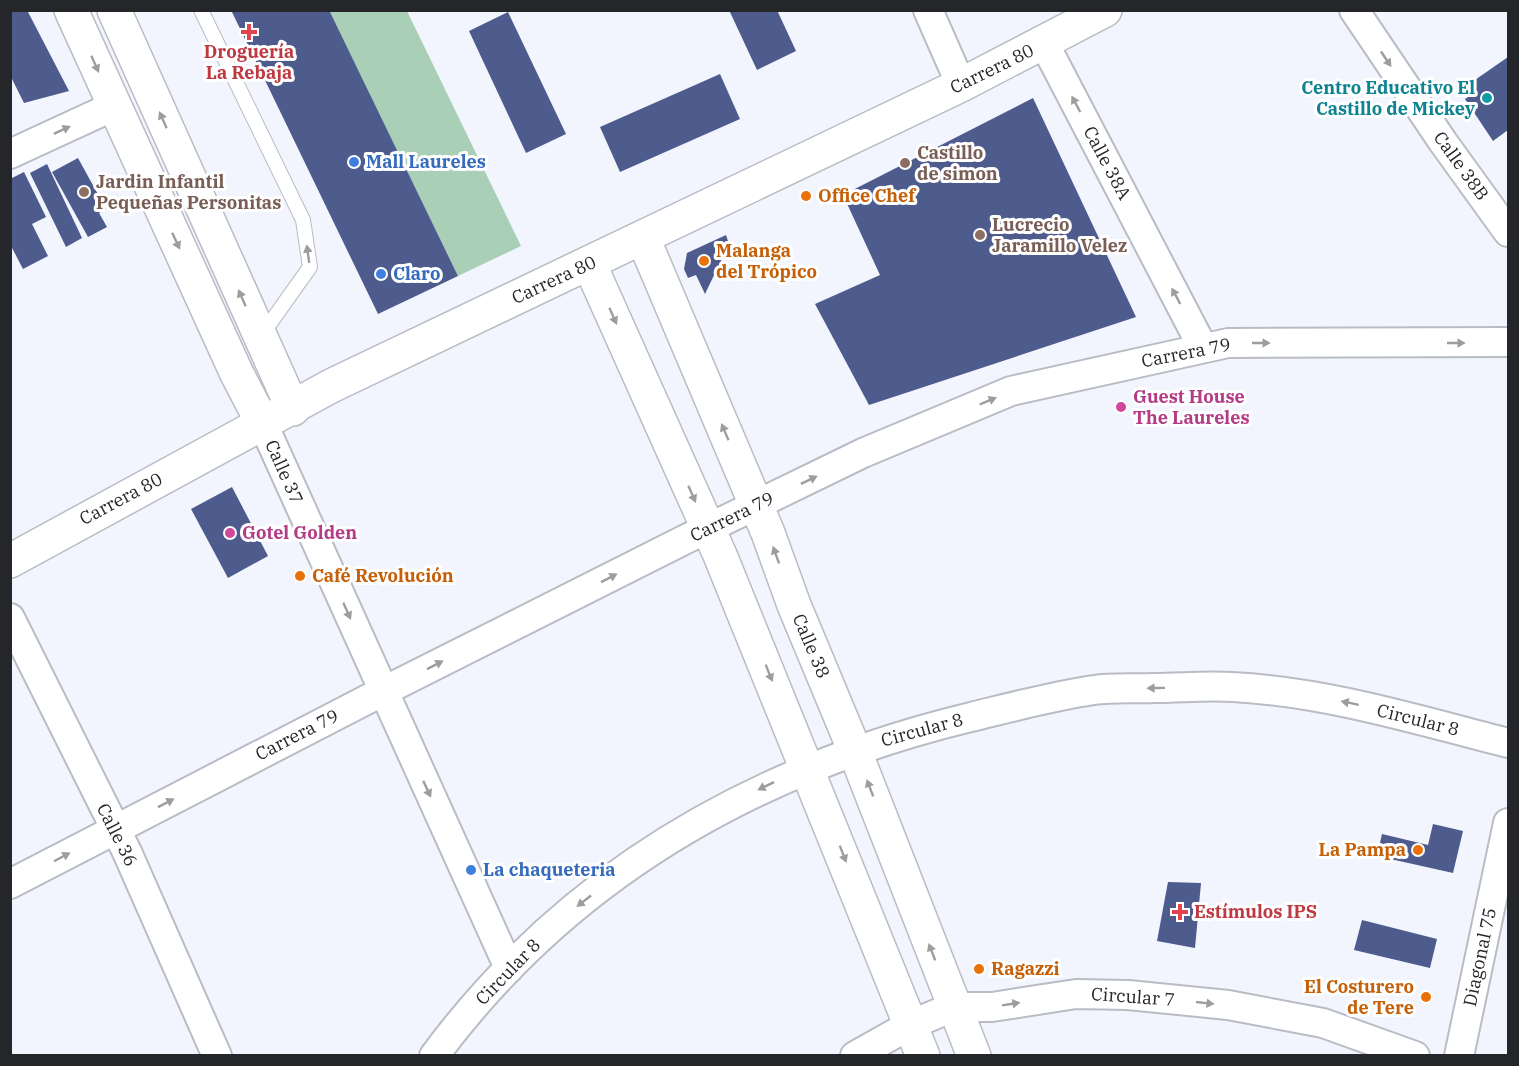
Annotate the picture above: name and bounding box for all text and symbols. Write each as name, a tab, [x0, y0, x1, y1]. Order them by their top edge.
marker: Droguería La Rebaja	[242, 25, 256, 39]
street label: Carrera 80	[946, 38, 1037, 99]
place label: Droguería La Rebaja	[204, 40, 294, 84]
one-way arrow	[1380, 51, 1391, 67]
one-way arrow	[91, 55, 100, 72]
place label: Centro Educativo El Castillo de Mickey	[1301, 76, 1476, 120]
marker: Centro Educativo El Castillo de Mickey	[1480, 91, 1494, 105]
one-way arrow	[1071, 95, 1081, 112]
one-way arrow	[158, 111, 167, 129]
street label: Calle 38A	[1079, 122, 1137, 204]
one-way arrow	[54, 125, 71, 134]
street label: Calle 38B	[1429, 127, 1494, 205]
place label: Castillo de simon	[917, 141, 998, 185]
place label: Mall Laureles	[366, 150, 486, 173]
marker: Mall Laureles	[347, 155, 361, 169]
marker: Castillo de simon	[898, 156, 912, 170]
place label: Jardin Infantil Pequeñas Personitas	[96, 170, 281, 214]
place label: Office Chef	[818, 184, 917, 207]
marker: Jardin Infantil Pequeñas Personitas	[77, 185, 91, 199]
marker: Office Chef	[799, 189, 813, 203]
place label: Lucrecio Jaramillo Velez	[992, 213, 1127, 257]
marker: Lucrecio Jaramillo Velez	[973, 228, 987, 242]
one-way arrow	[172, 233, 181, 250]
place label: Malanga del Trópico	[716, 239, 817, 283]
one-way arrow	[303, 244, 312, 263]
street label: Carrera 80	[508, 250, 600, 309]
marker: Malanga del Trópico	[697, 254, 711, 268]
place label: Claro	[393, 262, 440, 285]
marker: Claro	[374, 267, 388, 281]
one-way arrow	[1171, 287, 1181, 304]
one-way arrow	[237, 289, 247, 307]
one-way arrow	[608, 308, 618, 326]
street label: Carrera 79	[1139, 333, 1233, 372]
one-way arrow	[1251, 338, 1270, 348]
one-way arrow	[1446, 338, 1465, 347]
place label: Guest House The Laureles	[1133, 385, 1250, 429]
one-way arrow	[979, 396, 997, 406]
marker: Guest House The Laureles	[1114, 400, 1128, 414]
one-way arrow	[720, 423, 730, 441]
street label: Calle 37	[260, 436, 309, 507]
street label: Carrera 80	[75, 467, 166, 530]
one-way arrow	[801, 475, 818, 484]
street label: Carrera 79	[686, 486, 777, 547]
one-way arrow	[687, 486, 697, 504]
place label: Gotel Golden	[242, 521, 357, 544]
marker: Gotel Golden	[223, 526, 237, 540]
one-way arrow	[771, 546, 781, 564]
place label: Café Revolución	[312, 564, 454, 587]
marker: Café Revolución	[293, 569, 307, 583]
one-way arrow	[601, 573, 618, 582]
one-way arrow	[342, 603, 351, 620]
street label: Calle 38	[788, 610, 835, 681]
one-way arrow	[427, 661, 444, 670]
one-way arrow	[764, 665, 774, 683]
one-way arrow	[1147, 683, 1166, 693]
one-way arrow	[1340, 698, 1359, 707]
street label: Circular 8	[1375, 698, 1462, 741]
street label: Carrera 79	[251, 704, 342, 765]
street label: Circular 8	[878, 708, 965, 751]
one-way arrow	[864, 779, 874, 797]
one-way arrow	[423, 780, 432, 797]
one-way arrow	[758, 782, 775, 791]
one-way arrow	[157, 798, 174, 808]
street label: Calle 36	[92, 799, 143, 870]
place label: La Pampa	[1319, 838, 1406, 861]
marker: La Pampa	[1411, 843, 1425, 857]
one-way arrow	[838, 845, 848, 863]
one-way arrow	[54, 852, 71, 862]
place label: La chaqueteria	[483, 858, 616, 881]
marker: La chaqueteria	[464, 863, 478, 877]
one-way arrow	[576, 894, 592, 907]
place label: Estímulos IPS	[1194, 900, 1317, 923]
marker: Estímulos IPS	[1171, 903, 1189, 921]
street label: Diagonal 75	[1458, 905, 1501, 1008]
street label: Circular 8	[470, 933, 545, 1010]
one-way arrow	[927, 943, 937, 961]
place label: Ragazzi	[991, 957, 1060, 980]
marker: Ragazzi	[972, 962, 986, 976]
place label: El Costurero de Tere	[1304, 975, 1414, 1019]
street label: Circular 7	[1090, 982, 1176, 1011]
marker: El Costurero de Tere	[1419, 990, 1433, 1004]
one-way arrow	[1196, 998, 1215, 1008]
one-way arrow	[1002, 999, 1021, 1008]

